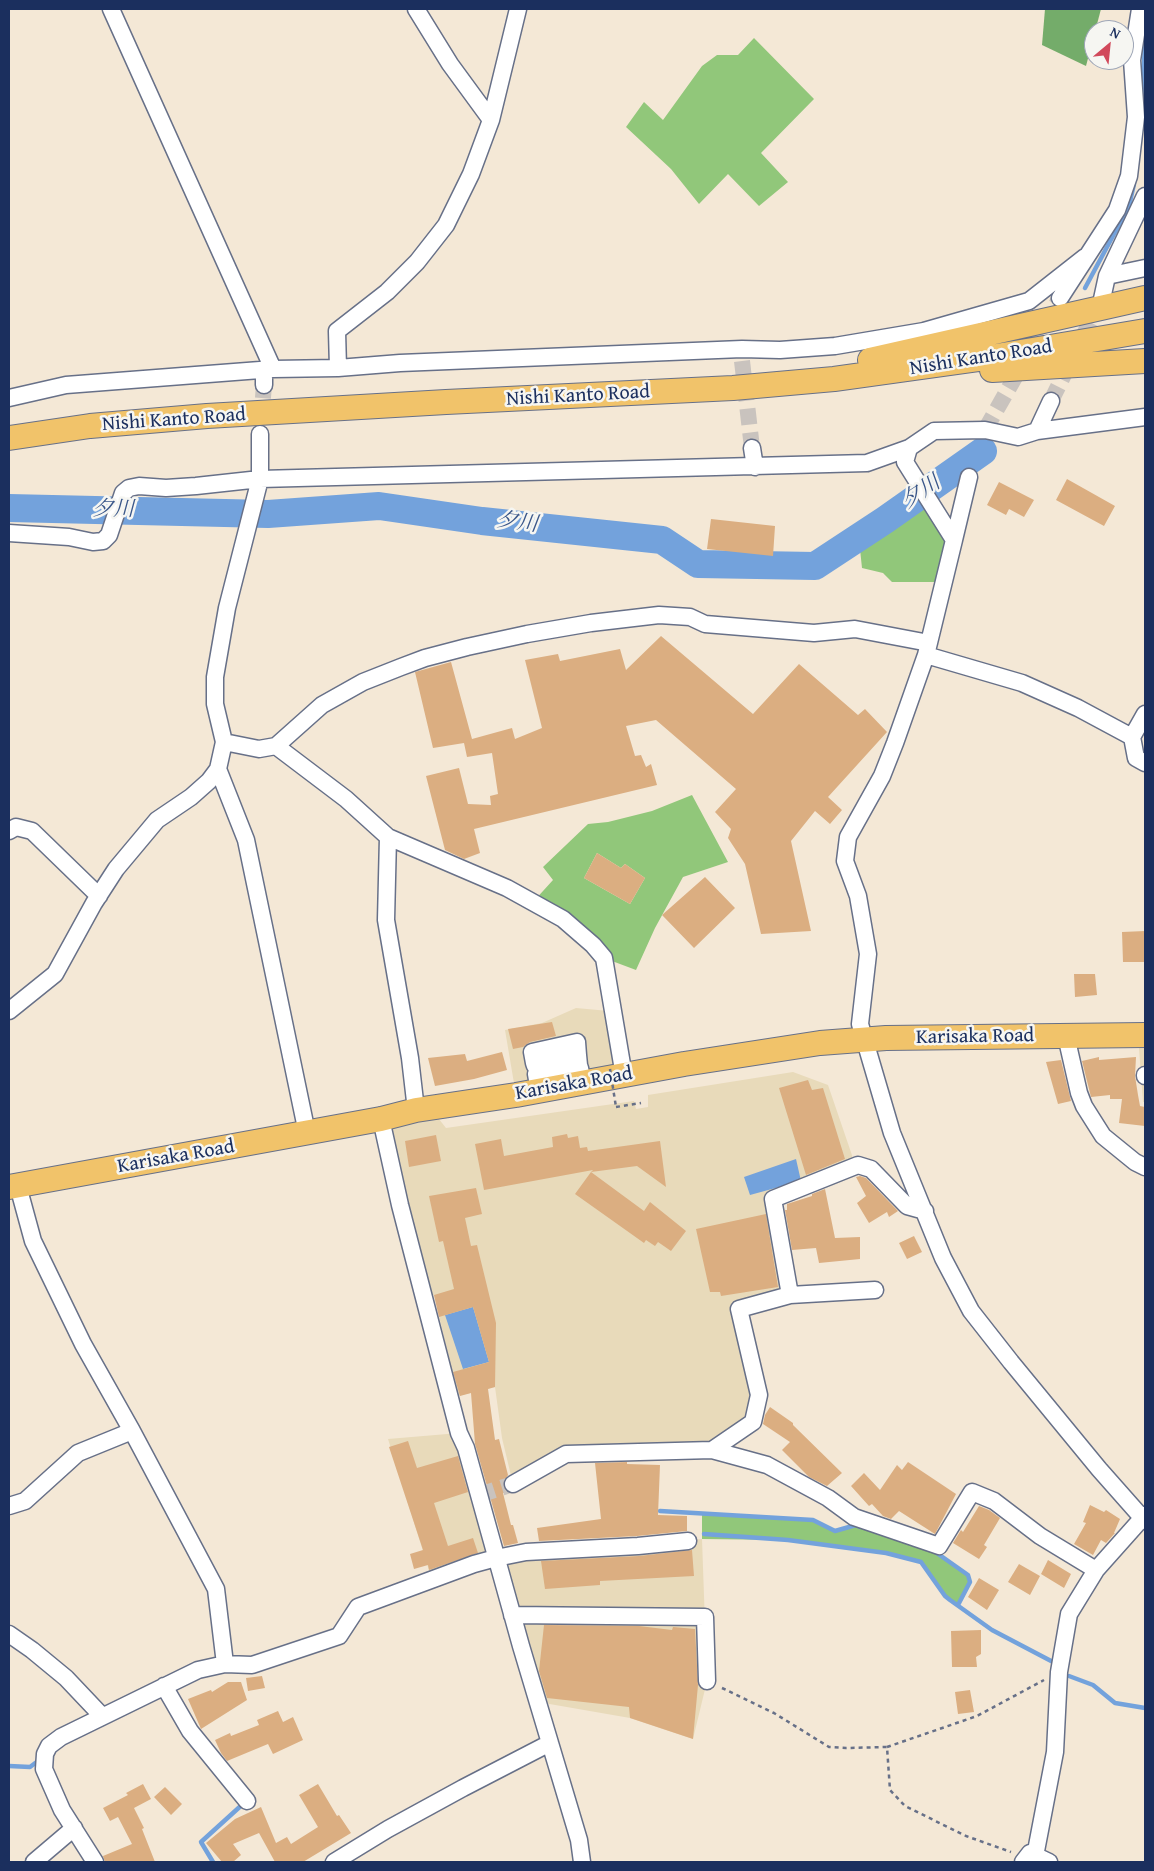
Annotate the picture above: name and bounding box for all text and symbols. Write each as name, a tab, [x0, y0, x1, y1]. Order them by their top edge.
north arrow	[1084, 20, 1134, 70]
text: N	[1107, 22, 1124, 44]
street label: Nishi Kanto Road	[908, 335, 1054, 381]
street label: Nishi Kanto Road	[506, 380, 650, 412]
street label: Nishi Kanto Road	[101, 403, 247, 437]
water label: 夕川	[897, 471, 945, 515]
water label: 夕川	[92, 497, 134, 523]
water label: 夕川	[495, 508, 539, 538]
street label: Karisaka Road	[916, 1024, 1034, 1050]
street label: Karisaka Road	[514, 1062, 634, 1106]
street label: Karisaka Road	[116, 1135, 236, 1179]

